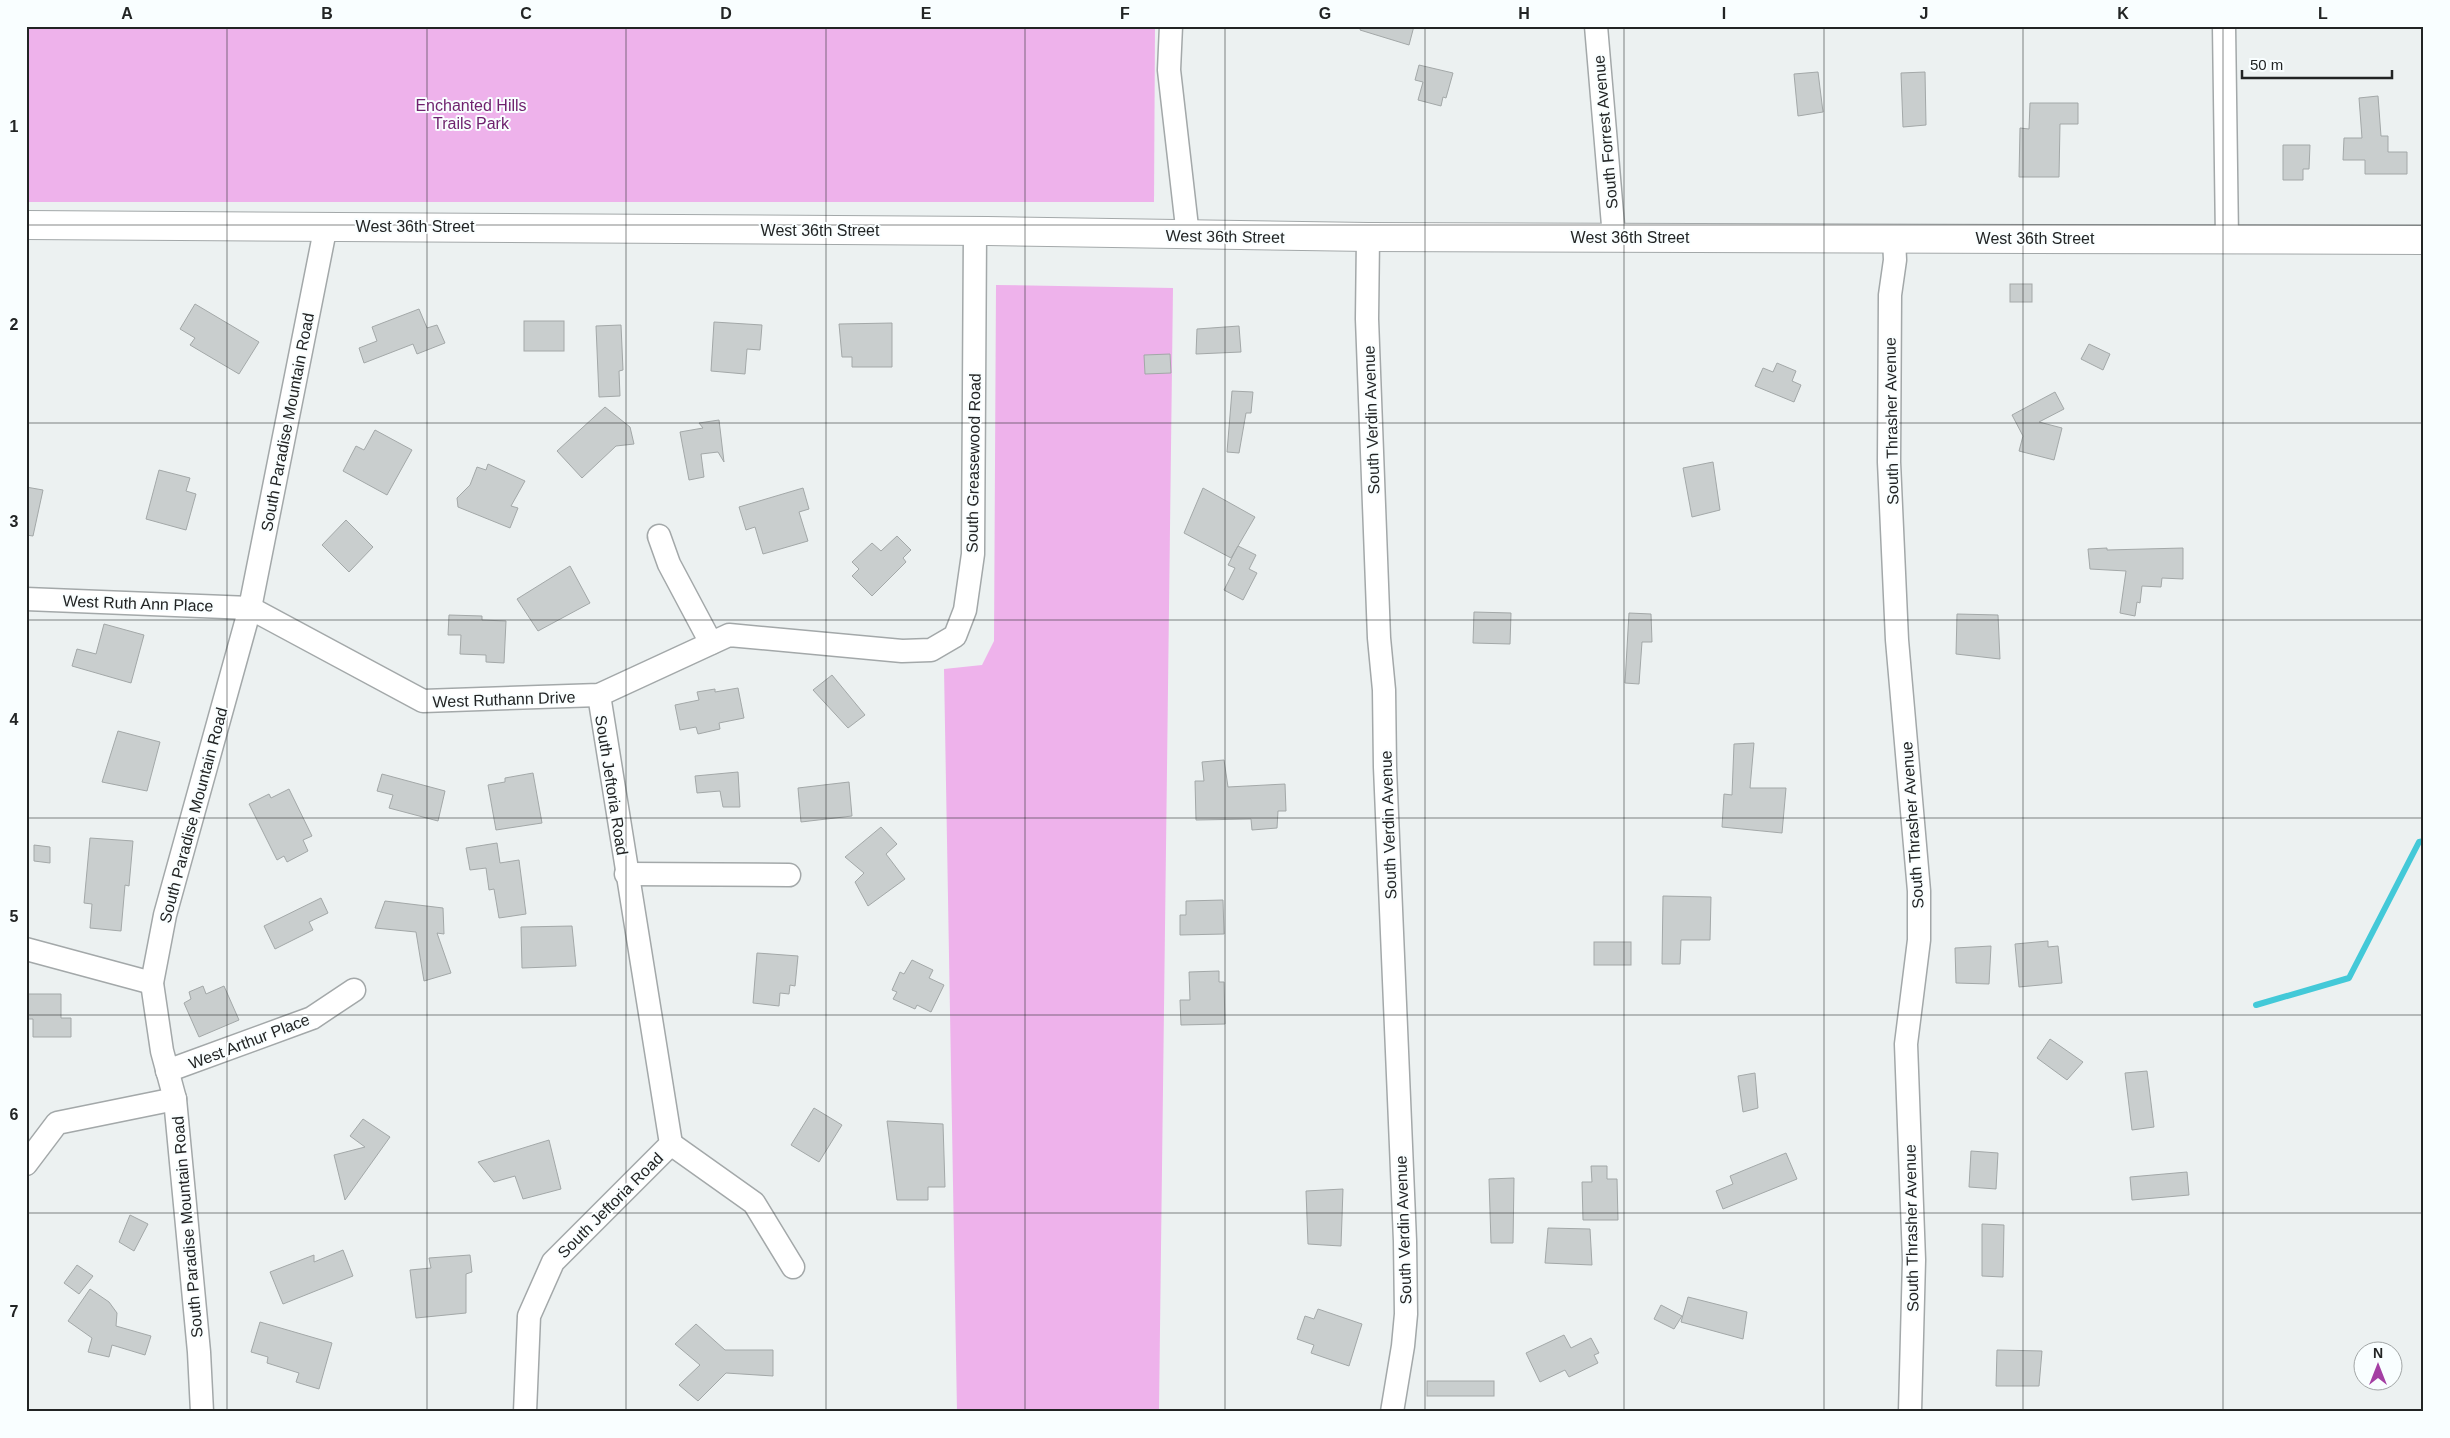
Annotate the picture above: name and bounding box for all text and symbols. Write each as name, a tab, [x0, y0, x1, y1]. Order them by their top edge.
text: A	[121, 5, 133, 22]
text: B	[321, 5, 333, 22]
text: C	[520, 5, 532, 22]
text: D	[720, 5, 732, 22]
text: E	[921, 5, 932, 22]
text: F	[1120, 5, 1130, 22]
text: G	[1319, 5, 1331, 22]
text: H	[1518, 5, 1530, 22]
text: I	[1722, 5, 1726, 22]
text: J	[1920, 5, 1928, 22]
text: K	[2117, 5, 2129, 22]
text: L	[2318, 5, 2328, 22]
scale bar	[2242, 48, 2392, 80]
street label: South Forrest Avenue	[1590, 54, 1621, 210]
text: 50 m	[2250, 56, 2283, 73]
park label: Enchanted Hills Trails Park	[415, 97, 527, 132]
text: 1	[10, 118, 19, 135]
street label: West 36th Street	[356, 218, 475, 235]
street label: West 36th Street	[761, 222, 880, 239]
street label: West 36th Street	[1165, 227, 1285, 246]
street label: West 36th Street	[1571, 229, 1690, 246]
street label: West 36th Street	[1976, 230, 2095, 247]
street label: South Paradise Mountain Road	[258, 311, 317, 533]
text: 2	[10, 316, 19, 333]
street label: South Thrasher Avenue	[1882, 337, 1901, 505]
street label: South Verdin Avenue	[1360, 345, 1383, 495]
street label: South Greasewood Road	[963, 373, 984, 553]
text: 3	[10, 513, 19, 530]
street label: West Ruth Ann Place	[62, 592, 214, 615]
street label: West Ruthann Drive	[432, 689, 576, 710]
street label: South Paradise Mountain Road	[156, 706, 230, 925]
text: 4	[10, 711, 19, 728]
street label: South Jeftoria Road	[592, 714, 631, 856]
street label: South Thrasher Avenue	[1898, 741, 1927, 909]
street label: South Verdin Avenue	[1377, 750, 1400, 900]
text: 5	[10, 908, 19, 925]
street label: West Arthur Place	[186, 1011, 312, 1072]
text: 6	[10, 1106, 19, 1123]
street label: South Paradise Mountain Road	[169, 1115, 206, 1338]
street label: South Thrasher Avenue	[1902, 1144, 1921, 1312]
street label: South Jeftoria Road	[554, 1149, 666, 1261]
street label: South Verdin Avenue	[1392, 1155, 1415, 1305]
text: 7	[10, 1303, 19, 1320]
north arrow	[2352, 1340, 2402, 1390]
text: N	[2373, 1345, 2383, 1361]

